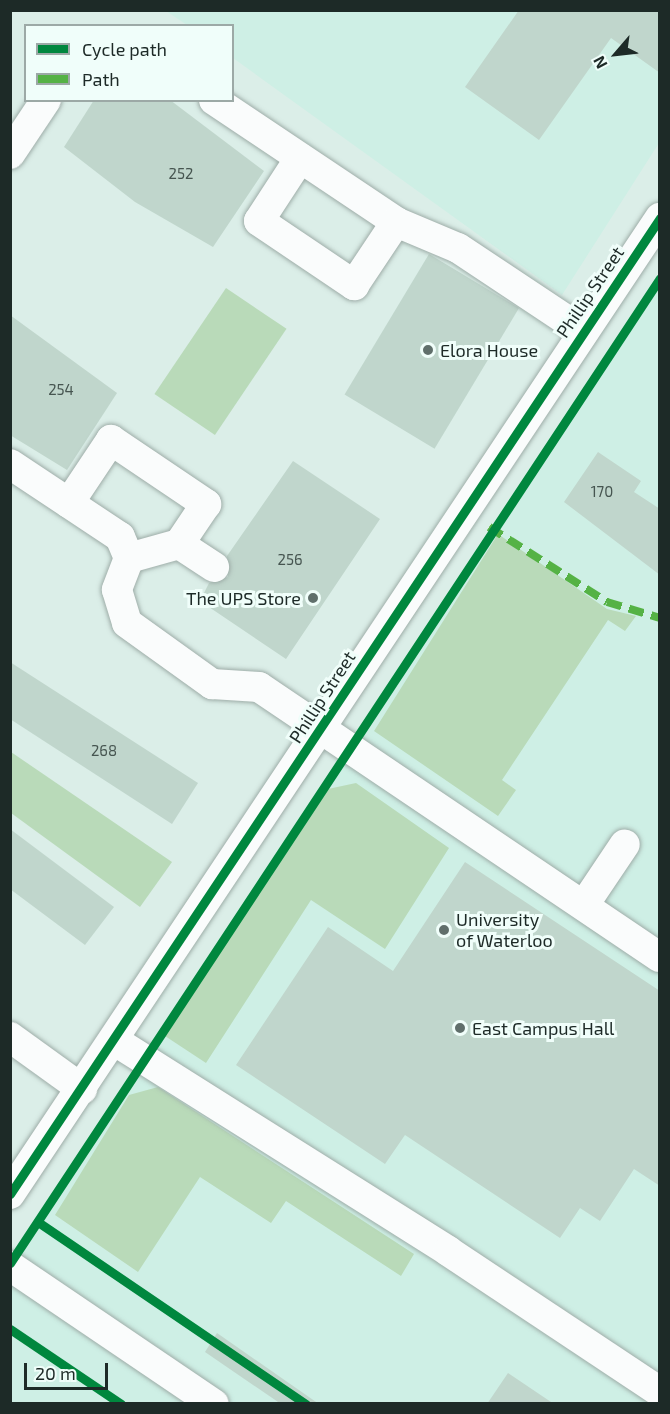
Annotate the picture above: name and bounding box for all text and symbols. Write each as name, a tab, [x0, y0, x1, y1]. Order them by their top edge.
legend	[24, 24, 234, 102]
north arrow	[586, 24, 646, 84]
text: Cycle path	[82, 38, 167, 60]
text: N	[589, 53, 611, 72]
text: Path	[82, 68, 120, 90]
house number: 252	[169, 165, 193, 183]
street label: Phillip Street	[552, 242, 628, 342]
place label: Elora House	[440, 339, 538, 361]
marker: Elora House	[421, 343, 435, 357]
house number: 254	[48, 381, 74, 399]
house number: 170	[591, 483, 613, 501]
house number: 256	[277, 551, 303, 569]
place label: The UPS Store	[186, 587, 301, 609]
marker: The UPS Store	[306, 591, 320, 605]
street label: Phillip Street	[284, 647, 360, 747]
house number: 268	[91, 742, 117, 760]
place label: University of Waterloo	[456, 909, 553, 952]
marker: University of Waterloo	[437, 923, 451, 937]
place label: East Campus Hall	[472, 1017, 614, 1039]
marker: East Campus Hall	[453, 1021, 467, 1035]
scale bar	[27, 1351, 111, 1389]
text: 20 m	[35, 1362, 76, 1384]

